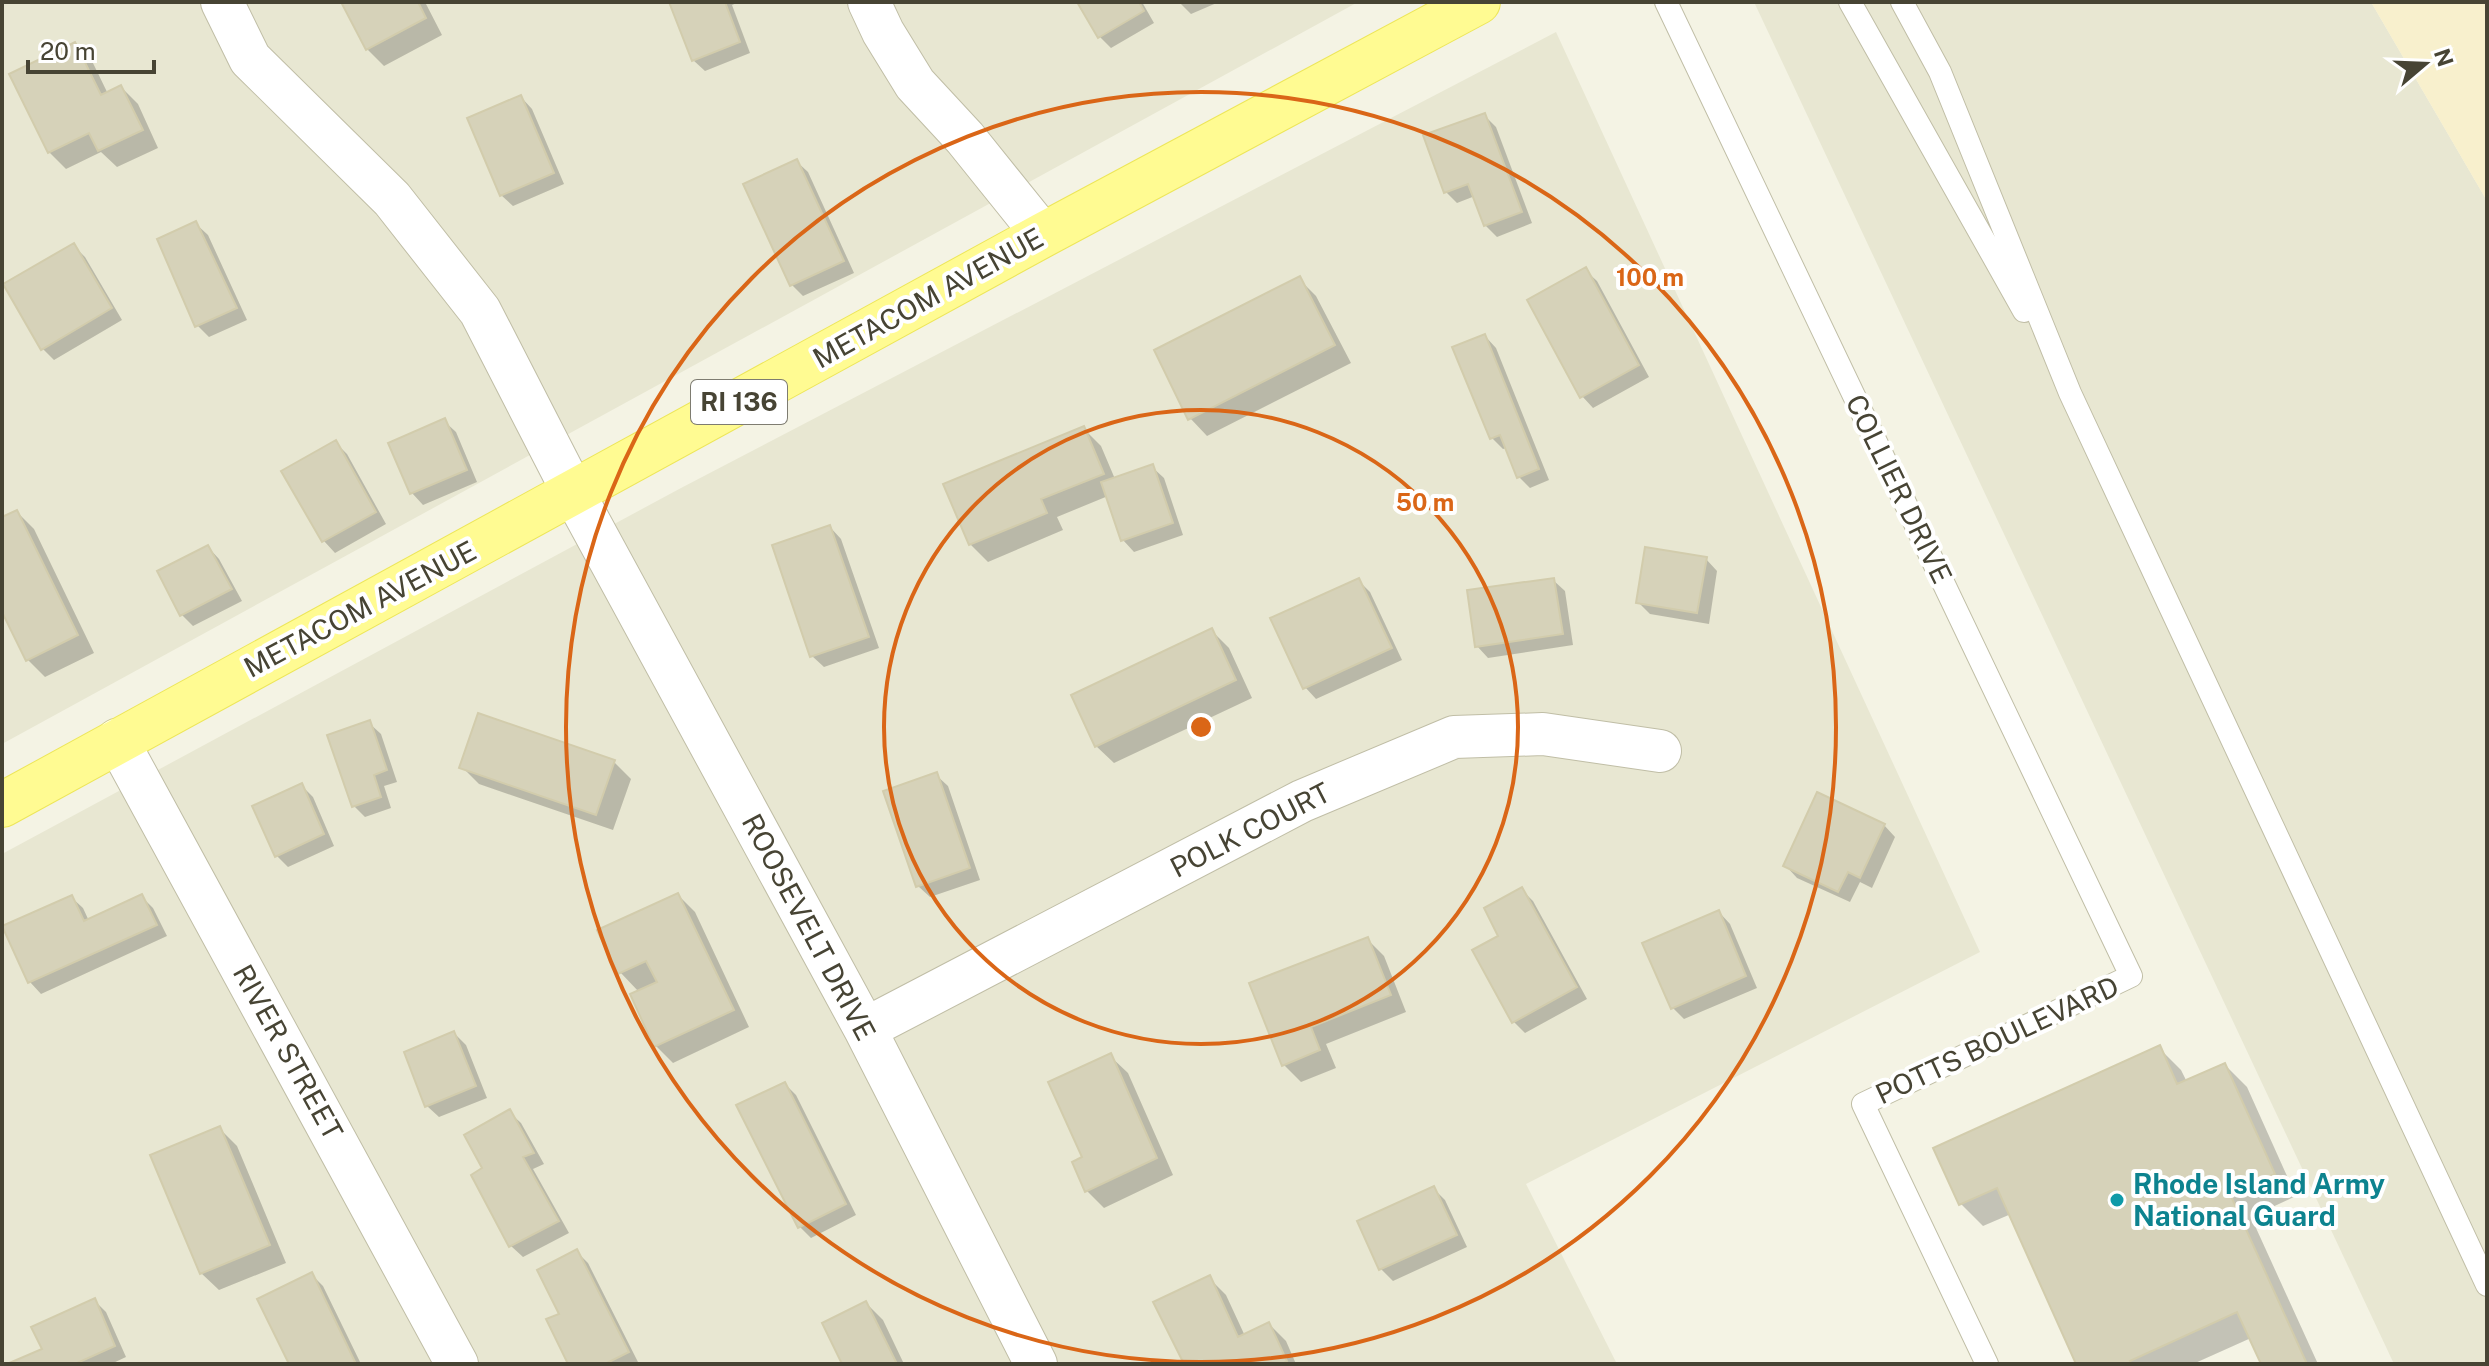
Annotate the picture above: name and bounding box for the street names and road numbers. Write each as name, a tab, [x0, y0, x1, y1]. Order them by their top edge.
street label: METACOM AVENUE	[807, 221, 1049, 375]
road number: RI 136	[691, 380, 787, 424]
street label: COLLIER DRIVE	[1839, 389, 1959, 589]
street label: METACOM AVENUE	[238, 533, 481, 684]
street label: POLK COURT	[1164, 775, 1335, 884]
street label: ROOSEVELT DRIVE	[736, 808, 883, 1046]
street label: RIVER STREET	[227, 959, 350, 1145]
street label: POTTS BOULEVARD	[1870, 969, 2124, 1110]

